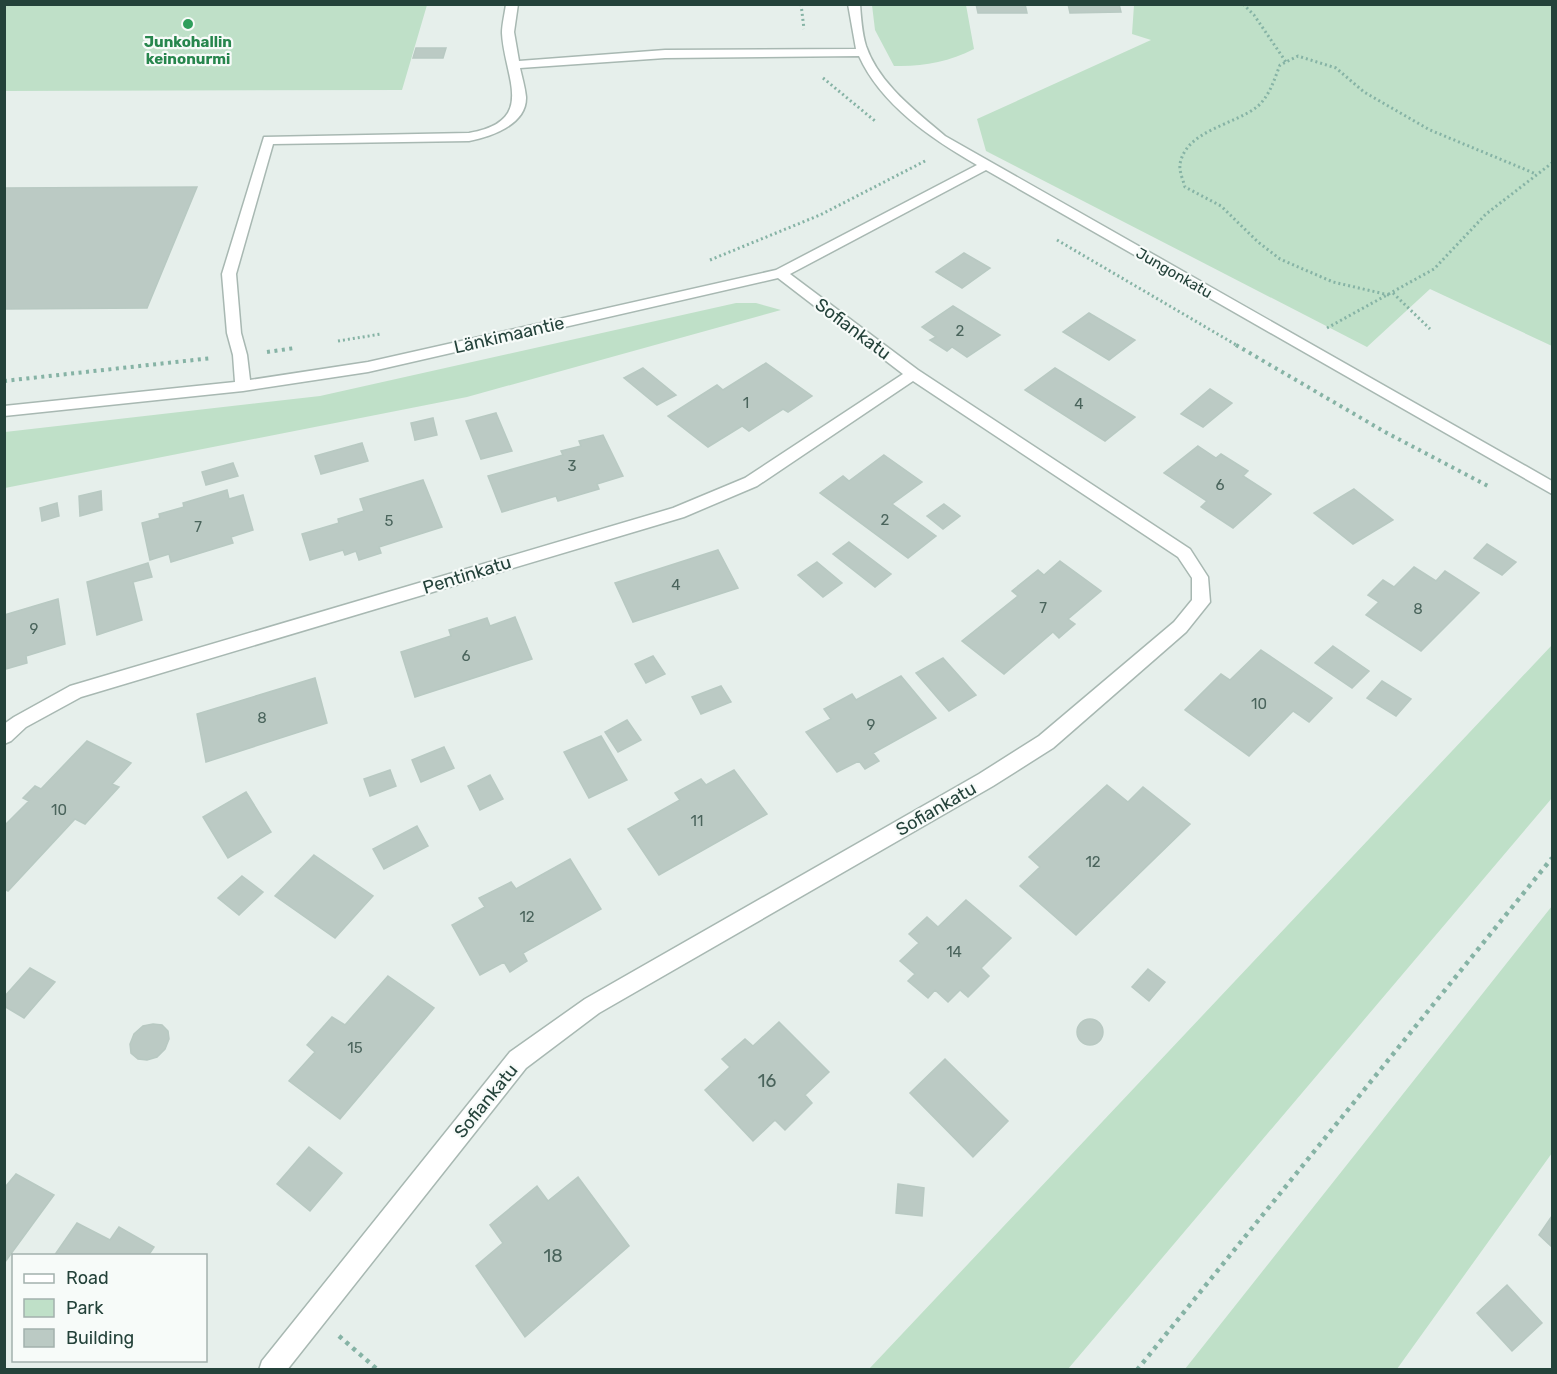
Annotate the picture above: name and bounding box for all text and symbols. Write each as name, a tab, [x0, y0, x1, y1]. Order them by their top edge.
marker: Junkohallin keinonurmi	[181, 17, 195, 31]
place label: Junkohallin keinonurmi	[144, 33, 232, 68]
street label: Jungonkatu	[1133, 244, 1215, 302]
street label: Sofiankatu	[811, 293, 895, 365]
street label: Länkimaantie	[452, 312, 566, 358]
house number: 2	[956, 322, 965, 340]
house number: 1	[743, 394, 749, 412]
house number: 4	[1074, 395, 1084, 413]
house number: 3	[567, 457, 577, 475]
house number: 6	[1215, 476, 1225, 494]
house number: 2	[881, 511, 890, 529]
house number: 5	[385, 512, 394, 530]
house number: 7	[194, 518, 202, 536]
street label: Pentinkatu	[420, 551, 514, 599]
house number: 4	[671, 576, 681, 594]
house number: 7	[1039, 599, 1047, 617]
house number: 8	[1413, 600, 1423, 618]
house number: 9	[30, 620, 39, 638]
house number: 6	[461, 647, 471, 665]
house number: 10	[1251, 695, 1267, 713]
house number: 8	[257, 709, 267, 727]
house number: 9	[867, 716, 876, 734]
street label: Sofiankatu	[892, 777, 980, 841]
house number: 10	[51, 801, 67, 819]
house number: 11	[691, 812, 703, 830]
house number: 12	[1085, 853, 1101, 871]
house number: 12	[519, 908, 535, 926]
house number: 14	[946, 943, 962, 961]
house number: 15	[347, 1039, 363, 1057]
street label: Sofiankatu	[449, 1060, 523, 1142]
house number: 16	[758, 1070, 776, 1092]
house number: 18	[543, 1245, 563, 1267]
legend	[12, 1254, 207, 1362]
text: Road	[66, 1267, 109, 1289]
text: Park	[66, 1297, 104, 1319]
text: Building	[66, 1327, 134, 1349]

